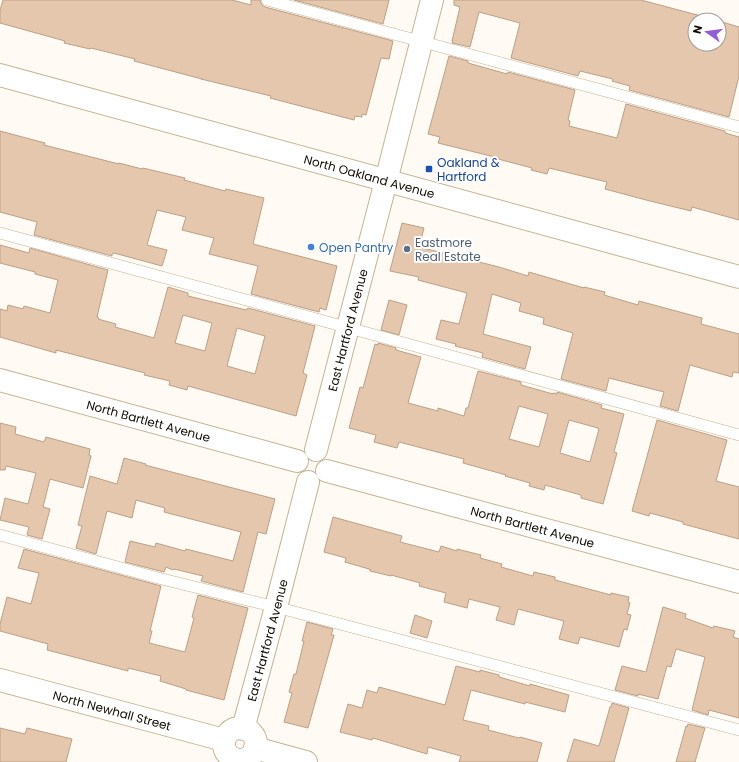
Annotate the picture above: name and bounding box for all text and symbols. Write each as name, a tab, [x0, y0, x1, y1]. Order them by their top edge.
north arrow	[687, 12, 727, 52]
text: N	[689, 24, 706, 36]
street label: North Oakland Avenue	[302, 150, 437, 202]
place label: Oakland & Hartford	[437, 154, 500, 185]
marker: Oakland & Hartford	[424, 164, 434, 174]
place label: Eastmore Real Estate	[415, 234, 481, 265]
place label: Open Pantry	[319, 239, 393, 256]
marker: Open Pantry	[306, 242, 316, 252]
marker: Eastmore Real Estate	[402, 244, 412, 254]
street label: East Hartford Avenue	[323, 267, 371, 393]
street label: North Bartlett Avenue	[85, 396, 212, 446]
street label: North Bartlett Avenue	[469, 502, 597, 551]
street label: East Hartford Avenue	[242, 577, 291, 703]
street label: North Newhall Street	[51, 686, 173, 734]

